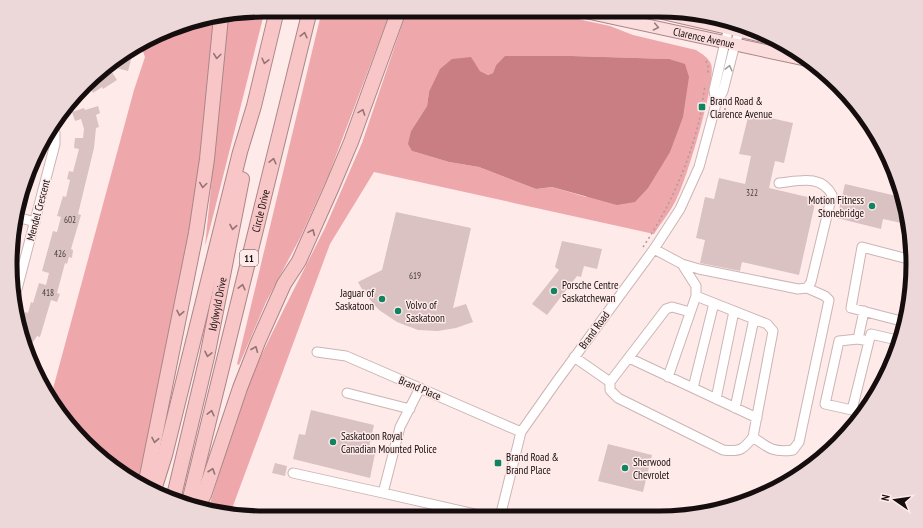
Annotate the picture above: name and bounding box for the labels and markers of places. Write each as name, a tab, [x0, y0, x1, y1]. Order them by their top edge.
place label: Brand Road & Clarence Avenue	[710, 94, 773, 121]
marker: Brand Road & Clarence Avenue	[697, 102, 707, 112]
place label: Motion Fitness Stonebridge	[808, 193, 864, 220]
marker: Motion Fitness Stonebridge	[867, 201, 877, 211]
place label: Porsche Centre Saskatchewan	[562, 278, 619, 305]
place label: Jaguar of Saskatoon	[335, 286, 375, 313]
marker: Porsche Centre Saskatchewan	[549, 286, 559, 296]
marker: Jaguar of Saskatoon	[377, 294, 387, 304]
place label: Volvo of Saskatoon	[405, 298, 445, 325]
marker: Volvo of Saskatoon	[393, 306, 403, 316]
place label: Saskatoon Royal Canadian Mounted Police	[341, 429, 437, 456]
marker: Saskatoon Royal Canadian Mounted Police	[328, 437, 338, 447]
place label: Brand Road & Brand Place	[506, 450, 559, 477]
place label: Sherwood Chevrolet	[633, 455, 671, 482]
marker: Brand Road & Brand Place	[493, 458, 503, 468]
marker: Sherwood Chevrolet	[620, 463, 630, 473]

